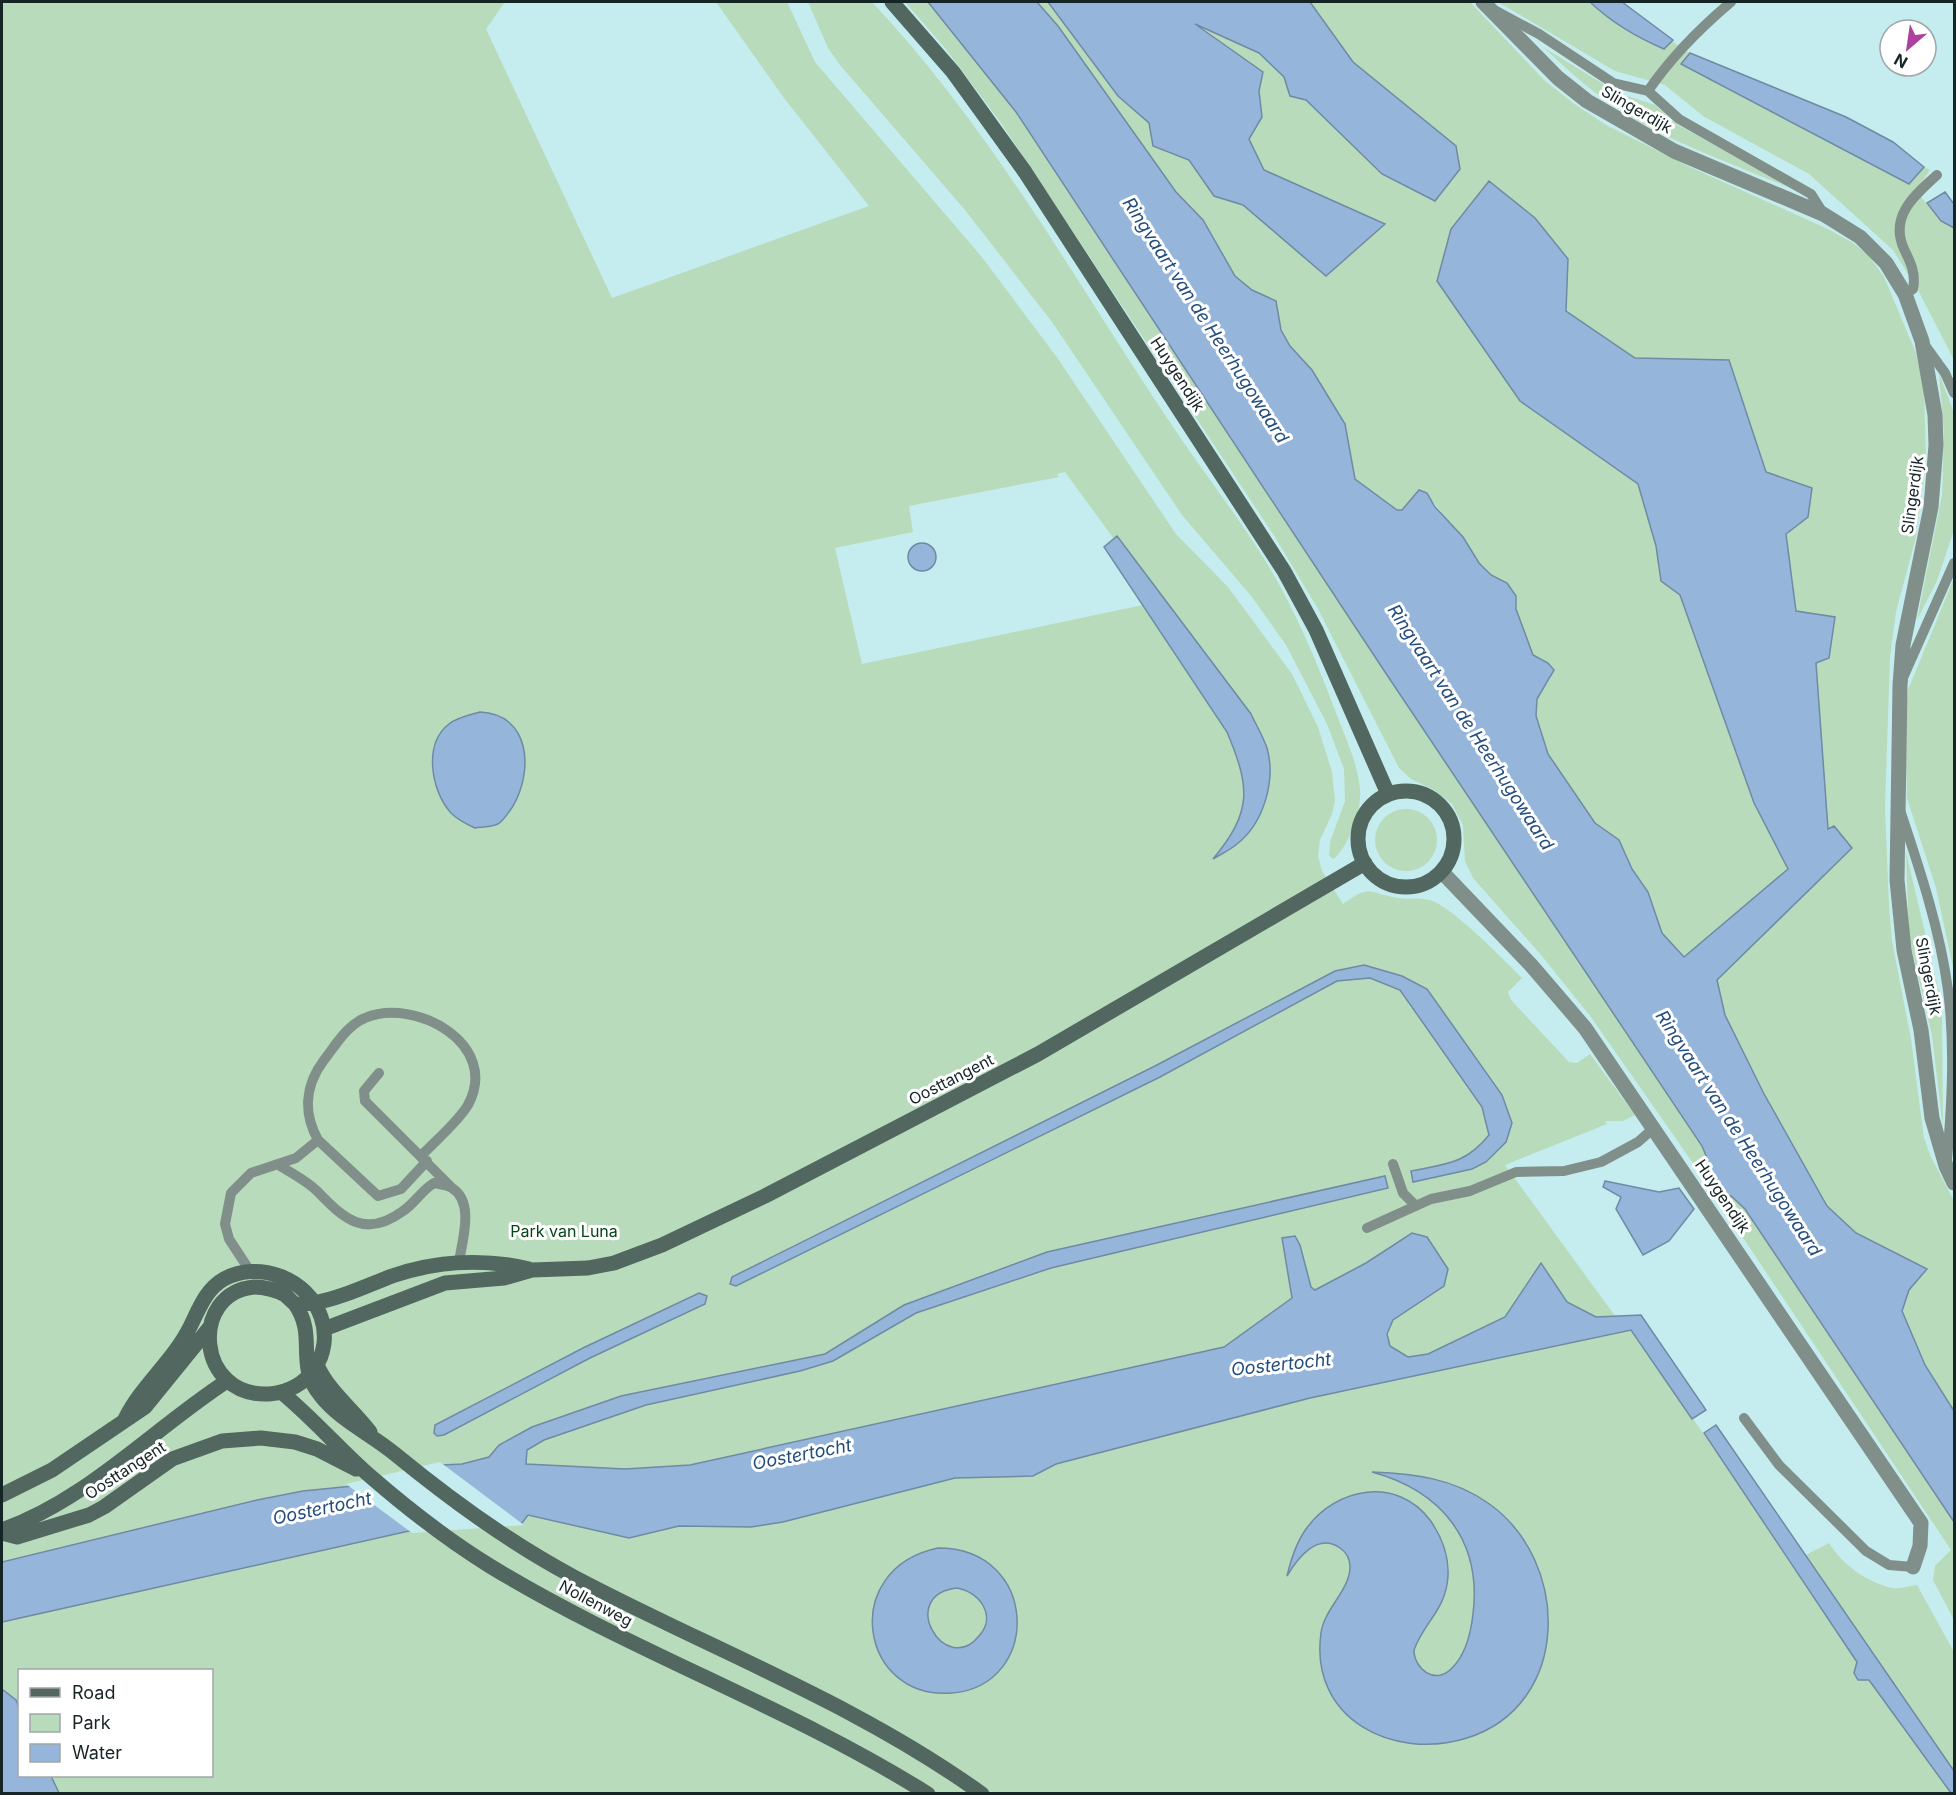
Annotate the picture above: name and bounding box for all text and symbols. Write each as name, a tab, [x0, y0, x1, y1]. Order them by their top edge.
north arrow	[1878, 18, 1938, 78]
text: N	[1891, 49, 1911, 73]
street label: Slingerdijk	[1598, 81, 1676, 137]
water label: Ringvaart van de Heerhugowaard	[1119, 193, 1293, 447]
street label: Huygendijk	[1146, 333, 1210, 415]
street label: Slingerdijk	[1897, 454, 1927, 535]
water label: Ringvaart van de Heerhugowaard	[1384, 600, 1558, 854]
street label: Slingerdijk	[1912, 935, 1946, 1017]
water label: Ringvaart van de Heerhugowaard	[1652, 1006, 1826, 1260]
street label: Oosttangent	[905, 1049, 997, 1109]
street label: Huygendijk	[1691, 1155, 1755, 1237]
park label: Park van Luna	[510, 1221, 618, 1241]
water label: Oostertocht	[1230, 1348, 1333, 1380]
water label: Oostertocht	[751, 1434, 854, 1474]
street label: Oosttangent	[81, 1436, 169, 1504]
water label: Oostertocht	[271, 1487, 374, 1529]
street label: Nollenweg	[556, 1575, 636, 1631]
legend	[18, 1669, 213, 1777]
text: Road	[72, 1682, 115, 1703]
text: Park	[72, 1712, 111, 1733]
text: Water	[72, 1742, 122, 1763]

